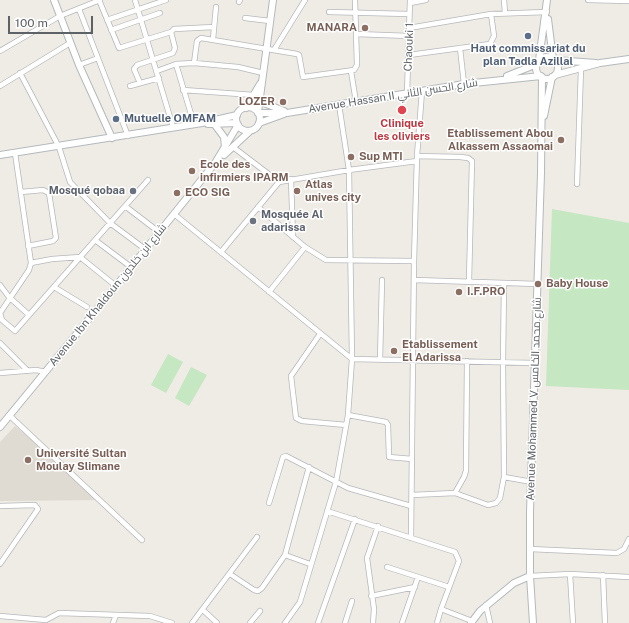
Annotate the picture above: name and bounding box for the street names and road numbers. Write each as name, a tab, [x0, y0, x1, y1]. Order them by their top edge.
street label: Chaouki 1	[402, 22, 416, 72]
street label: Avenue Hassan II شارع الحسن الثاني	[307, 76, 479, 116]
street label: Avenue Ibn Khaldoun شارع ابن خلدون	[46, 221, 170, 369]
street label: Avenue Mohammed V شارع محمد الخامس	[524, 297, 544, 501]

